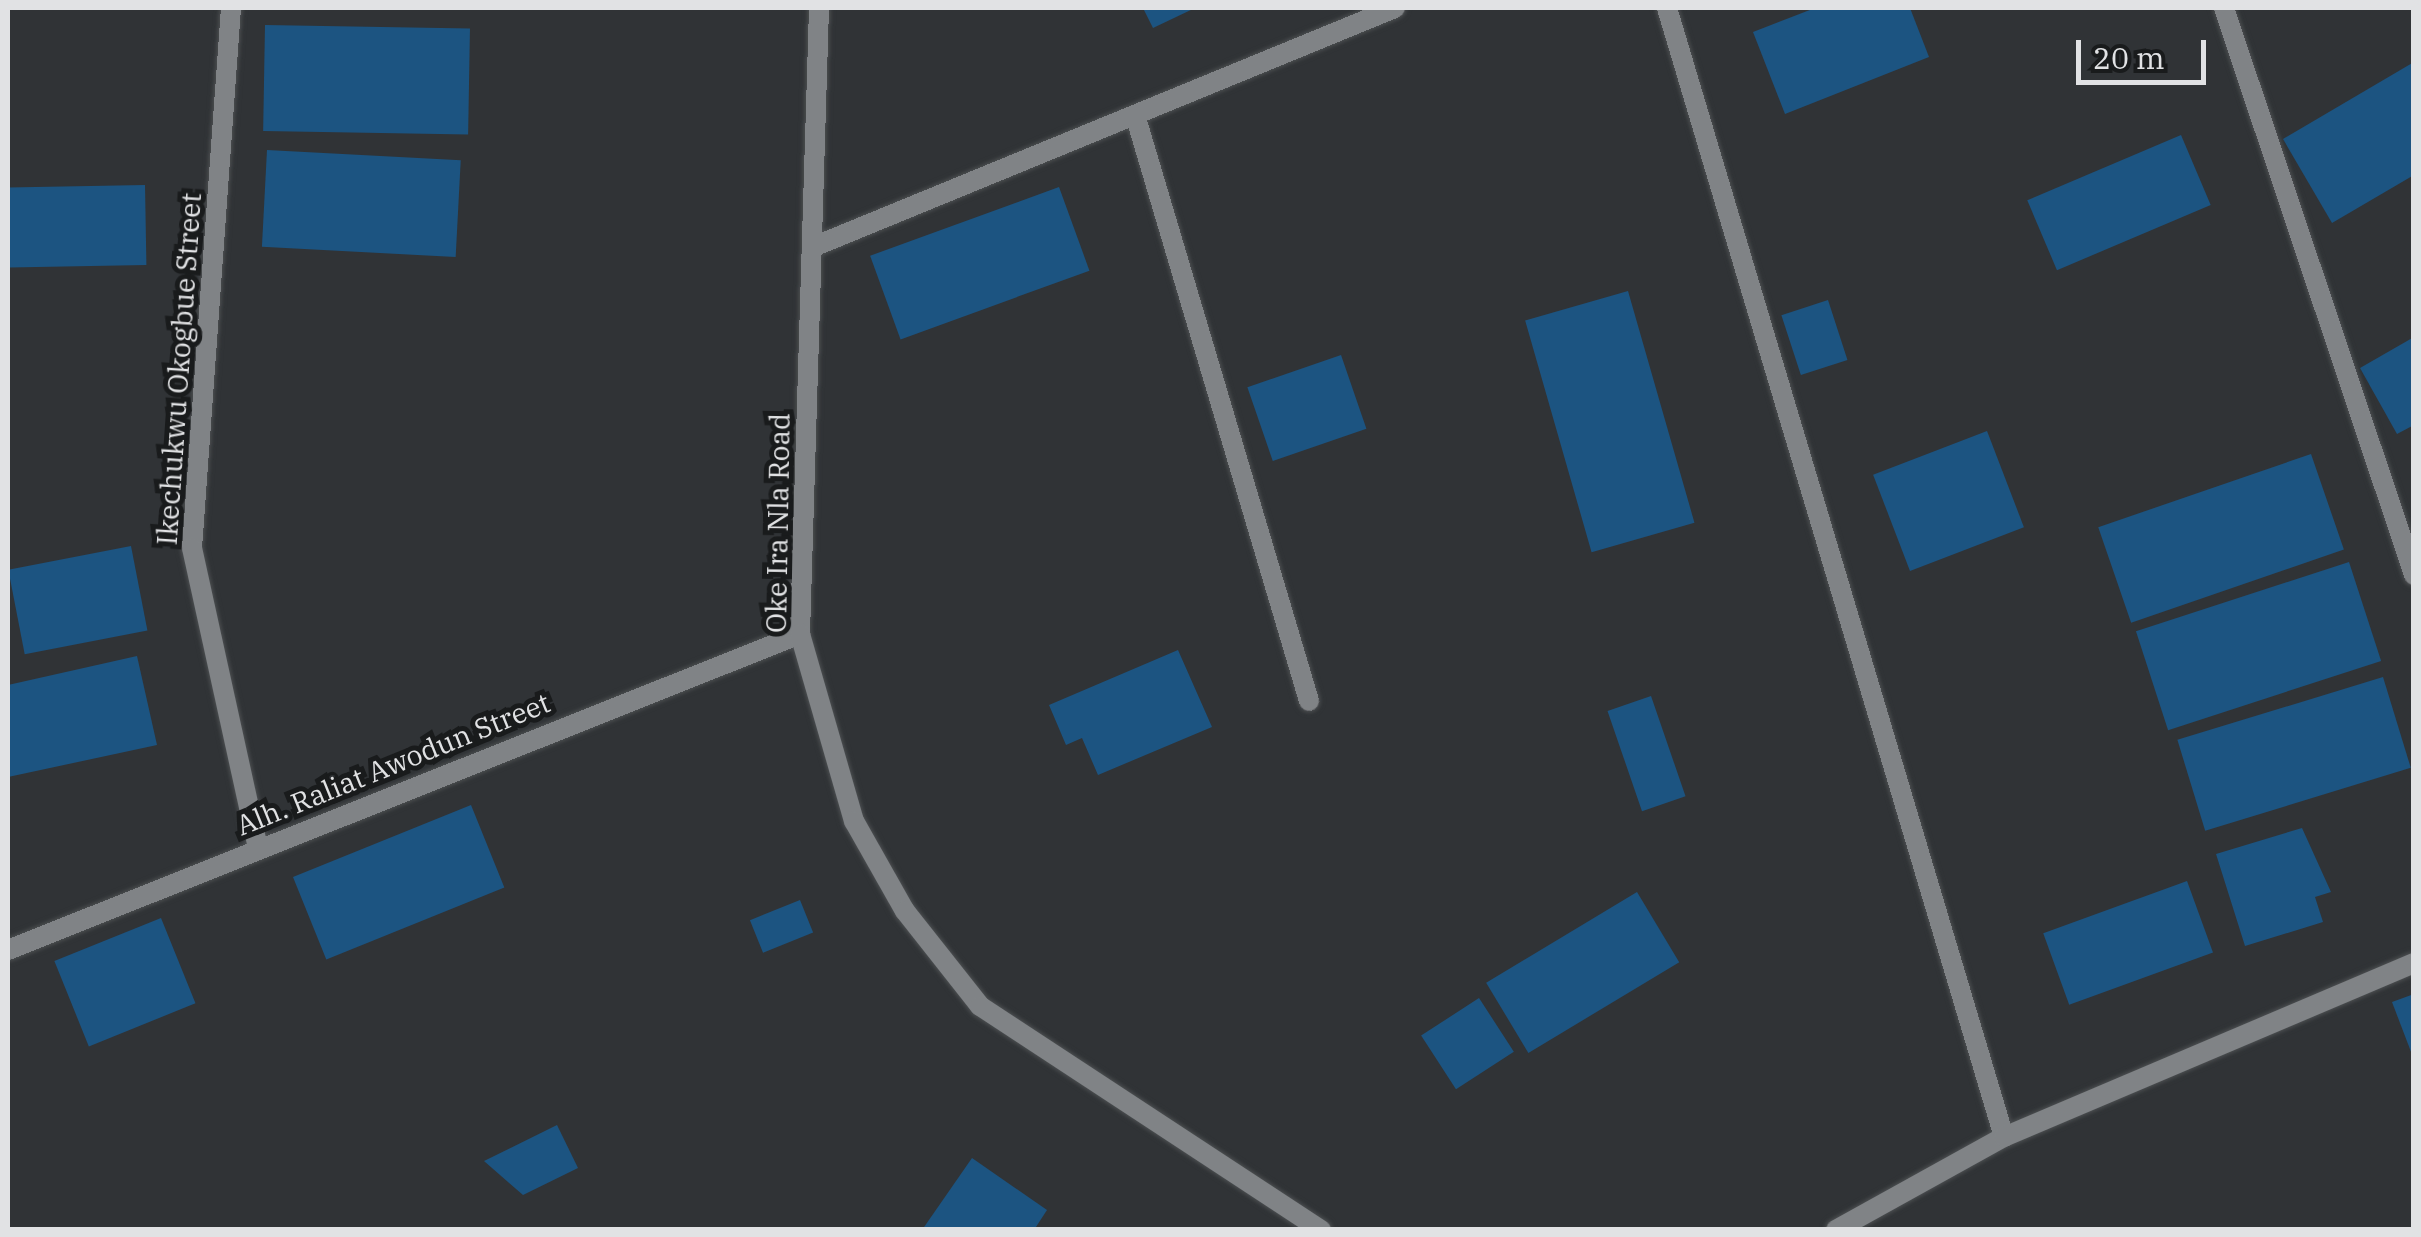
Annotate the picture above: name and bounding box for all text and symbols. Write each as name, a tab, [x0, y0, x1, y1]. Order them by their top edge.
scale bar	[2081, 20, 2211, 82]
text: 20 m	[2093, 38, 2165, 77]
street label: Ikechukwu Okogbue Street	[150, 192, 208, 546]
street label: Oke Ira Nla Road	[759, 413, 797, 633]
street label: Alh. Raliat Awodun Street	[231, 686, 555, 842]

